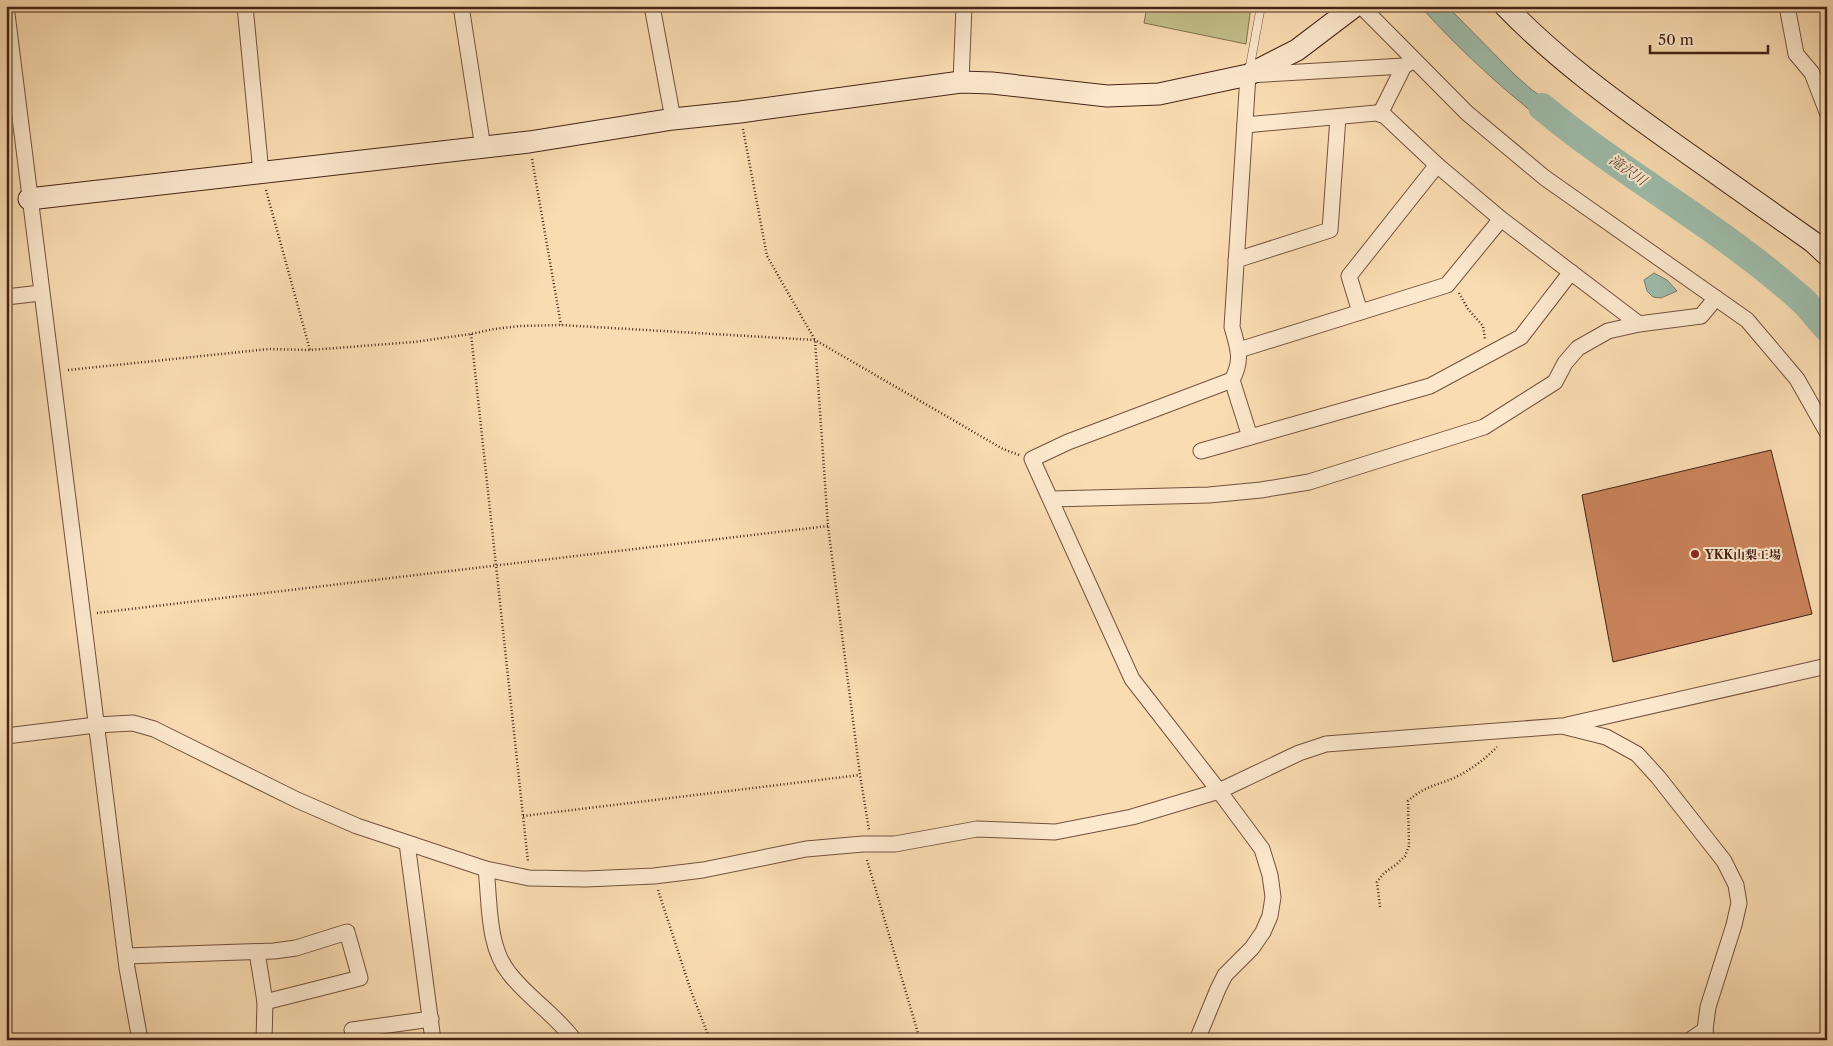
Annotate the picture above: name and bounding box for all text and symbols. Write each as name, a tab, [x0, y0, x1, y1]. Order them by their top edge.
scale bar	[1650, 22, 1768, 54]
text: 50 m	[1658, 30, 1694, 49]
water label: 滝沢川	[1606, 151, 1652, 191]
place label: YKK山梨工場	[1704, 547, 1781, 562]
marker: YKK山梨工場	[1689, 548, 1701, 560]

